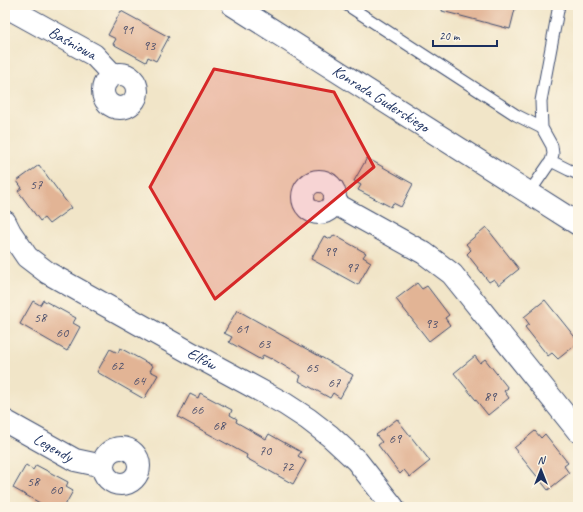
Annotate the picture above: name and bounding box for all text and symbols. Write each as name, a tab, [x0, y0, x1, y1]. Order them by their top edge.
house number: 91	[121, 21, 134, 38]
street label: Baśniowa	[45, 22, 101, 65]
scale bar	[433, 22, 497, 48]
text: 20 m	[439, 28, 461, 44]
house number: 93	[143, 37, 157, 54]
street label: Konrada Guderskiego	[329, 61, 435, 138]
house number: 57	[30, 176, 43, 193]
house number: 99	[324, 243, 338, 260]
house number: 97	[346, 259, 359, 276]
house number: 58	[34, 309, 48, 326]
house number: 93	[425, 315, 439, 332]
house number: 61	[236, 320, 249, 337]
house number: 60	[56, 324, 70, 341]
house number: 63	[258, 335, 272, 352]
street label: Elfów	[184, 343, 221, 376]
house number: 62	[111, 357, 125, 374]
house number: 65	[306, 359, 319, 376]
house number: 64	[133, 372, 147, 389]
house number: 67	[328, 374, 341, 391]
house number: 89	[484, 388, 498, 405]
house number: 66	[191, 401, 204, 418]
house number: 68	[213, 417, 227, 434]
street label: Legendy	[30, 429, 78, 467]
house number: 69	[389, 430, 403, 447]
house number: 70	[259, 442, 273, 459]
north arrow	[521, 450, 561, 490]
text: N	[538, 453, 547, 467]
house number: 72	[281, 458, 295, 475]
house number: 58	[27, 473, 41, 490]
house number: 60	[50, 481, 64, 498]

